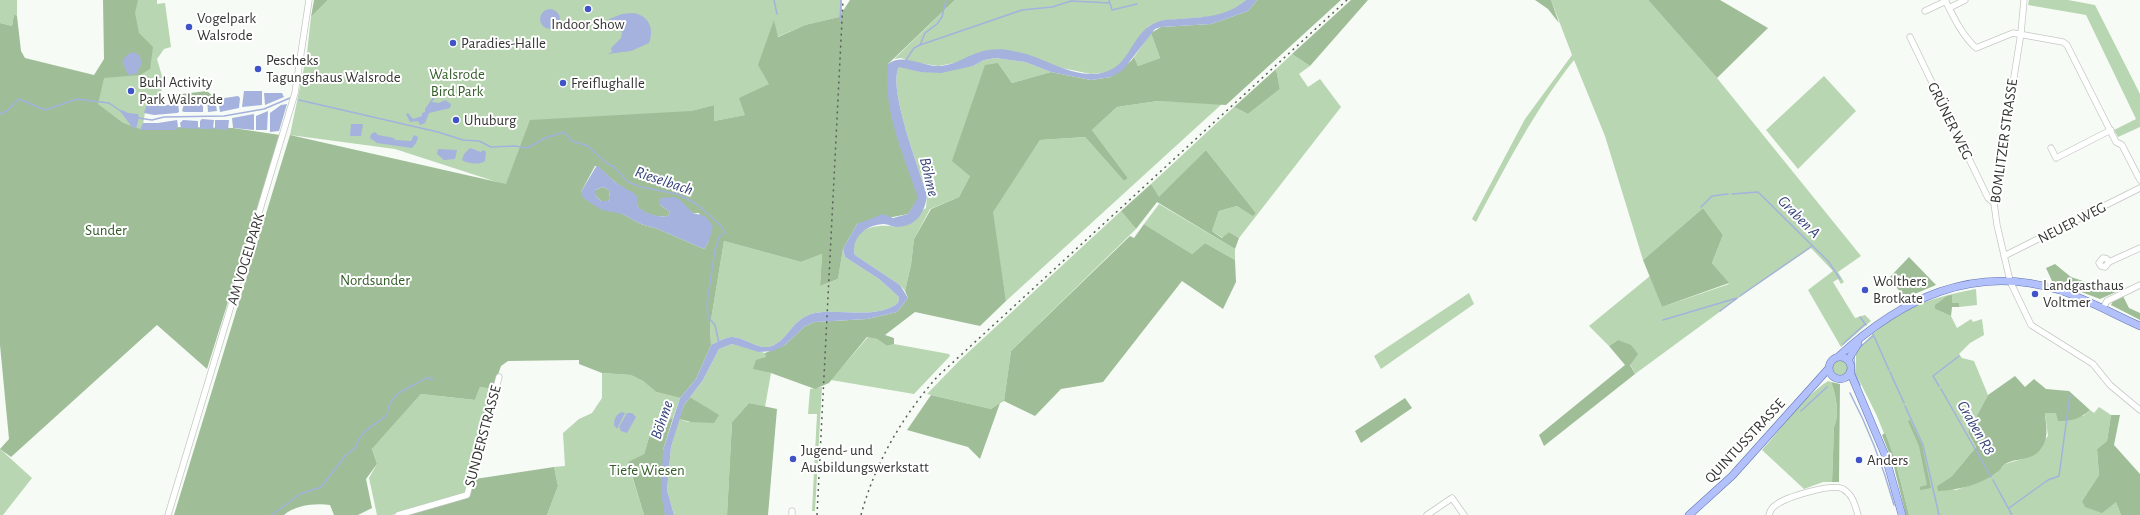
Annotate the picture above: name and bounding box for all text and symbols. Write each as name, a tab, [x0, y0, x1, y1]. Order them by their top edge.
marker: Indoor Show	[583, 4, 593, 14]
place label: Vogelpark Walsrode	[197, 9, 256, 44]
place label: Indoor Show	[551, 15, 625, 33]
marker: Vogelpark Walsrode	[184, 22, 194, 32]
place label: Paradies-Halle	[461, 34, 546, 52]
marker: Paradies-Halle	[448, 38, 458, 48]
place label: Pescheks Tagungshaus Walsrode	[266, 51, 401, 86]
marker: Pescheks Tagungshaus Walsrode	[253, 64, 263, 74]
park label: Walsrode Bird Park	[429, 65, 485, 100]
place label: Buhl Activity Park Walsrode	[139, 73, 223, 108]
place label: Freiflughalle	[571, 74, 645, 92]
marker: Freiflughalle	[558, 78, 568, 88]
street label: BOMLITZER STRASSE	[1986, 78, 2022, 204]
street label: GRÜNER WEG	[1923, 79, 1977, 163]
marker: Buhl Activity Park Walsrode	[126, 86, 136, 96]
place label: Uhuburg	[464, 111, 516, 129]
marker: Uhuburg	[451, 115, 461, 125]
water label: Böhme	[915, 156, 943, 198]
water label: Rieselbach	[632, 162, 696, 200]
water label: Graben A	[1774, 192, 1824, 242]
street label: NEUER WEG	[2035, 198, 2109, 248]
street label: AM VOGELPARK	[223, 211, 269, 307]
park label: Sunder	[85, 221, 127, 239]
park label: Nordsunder	[340, 271, 410, 289]
place label: Wolthers Brotkate	[1873, 272, 1927, 307]
place label: Landgasthaus Voltmer	[2043, 276, 2124, 311]
marker: Wolthers Brotkate	[1860, 285, 1870, 295]
marker: Landgasthaus Voltmer	[2030, 289, 2040, 299]
street label: SUNDERSTRASSE	[461, 383, 505, 489]
street label: QUINTUSSTRASSE	[1701, 395, 1789, 487]
water label: Graben R8	[1953, 397, 1999, 459]
water label: Böhme	[646, 398, 678, 442]
place label: Jugend- und Ausbildungswerkstatt	[801, 441, 929, 476]
place label: Anders	[1867, 451, 1908, 469]
marker: Jugend- und Ausbildungswerkstatt	[788, 454, 798, 464]
marker: Anders	[1854, 455, 1864, 465]
park label: Tiefe Wiesen	[609, 461, 685, 479]

